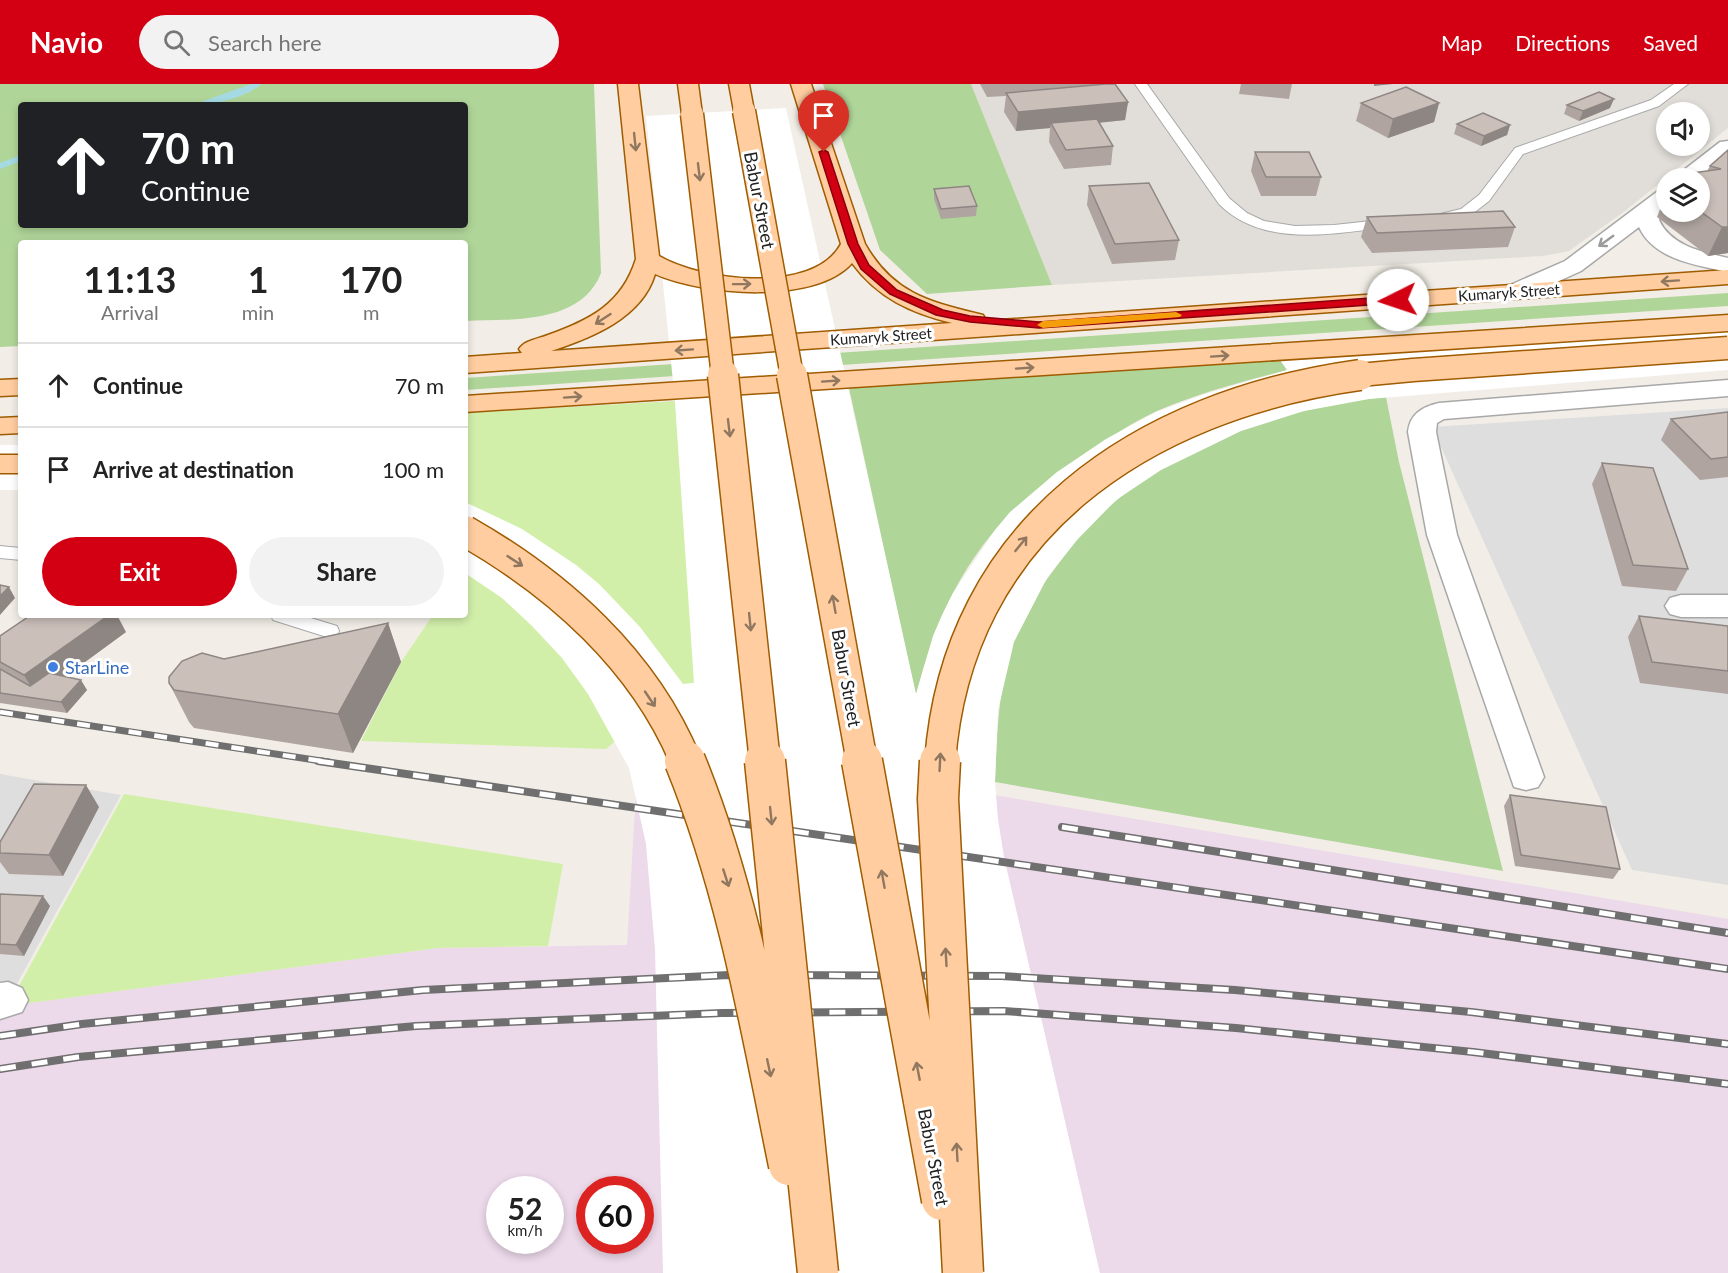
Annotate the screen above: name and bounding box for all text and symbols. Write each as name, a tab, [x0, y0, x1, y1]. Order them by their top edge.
search box	[139, 15, 559, 69]
text: Navio	[30, 25, 103, 59]
icon: search	[160, 26, 193, 59]
text: Search here	[208, 29, 322, 56]
text: Map	[1441, 30, 1482, 55]
text: Directions	[1515, 30, 1610, 55]
text: Saved	[1643, 30, 1698, 55]
pin	[798, 90, 849, 152]
icon: arrive	[807, 99, 840, 132]
map controls	[1656, 102, 1710, 222]
button: sound	[1656, 102, 1710, 156]
text: 70 m	[141, 123, 235, 173]
icon: ahead	[42, 126, 120, 204]
one-way arrow	[629, 132, 640, 152]
street label: Babur Street	[740, 149, 780, 251]
one-way arrow	[693, 162, 704, 182]
button: layers	[1656, 168, 1710, 222]
text: Continue	[141, 174, 250, 207]
one-way arrow	[1599, 235, 1615, 247]
text: 11:13	[84, 257, 176, 301]
text: 1	[248, 257, 269, 301]
text: 170	[340, 257, 402, 301]
position arrow	[1366, 268, 1430, 332]
one-way arrow	[1660, 276, 1680, 287]
one-way arrow	[732, 279, 752, 290]
street label: Kumaryk Street	[1458, 279, 1561, 305]
text: Arrival	[101, 300, 159, 324]
text: min	[242, 300, 274, 324]
text: m	[363, 300, 379, 324]
one-way arrow	[595, 312, 612, 325]
street label: Kumaryk Street	[830, 323, 933, 349]
one-way arrow	[674, 344, 694, 355]
one-way arrow	[1209, 350, 1229, 361]
one-way arrow	[1015, 363, 1035, 374]
icon: ahead	[42, 369, 75, 402]
text: Continue	[93, 372, 183, 399]
text: 70 m	[395, 372, 444, 399]
one-way arrow	[820, 375, 840, 386]
one-way arrow	[563, 392, 583, 403]
one-way arrow	[724, 418, 735, 438]
icon: arrive	[42, 453, 75, 486]
text: Arrive at destination	[93, 456, 294, 483]
text: 100 m	[382, 456, 444, 483]
one-way arrow	[1015, 536, 1028, 552]
button: Exit	[42, 537, 237, 606]
button: Share	[249, 537, 444, 606]
one-way arrow	[506, 555, 523, 567]
one-way arrow	[828, 595, 839, 615]
one-way arrow	[745, 612, 756, 632]
street label: Babur Street	[828, 627, 866, 729]
place label: StarLine	[65, 656, 129, 678]
marker: StarLine	[46, 660, 60, 674]
one-way arrow	[644, 691, 656, 707]
one-way arrow	[935, 753, 946, 773]
one-way arrow	[766, 806, 777, 825]
one-way arrow	[721, 868, 732, 887]
one-way arrow	[877, 870, 888, 890]
one-way arrow	[941, 947, 952, 967]
one-way arrow	[763, 1058, 775, 1077]
one-way arrow	[912, 1062, 923, 1081]
street label: Babur Street	[914, 1106, 954, 1208]
one-way arrow	[951, 1142, 962, 1162]
speed limit sign: 60	[576, 1176, 654, 1254]
text: 52	[508, 1190, 542, 1226]
text: km/h	[507, 1221, 543, 1239]

